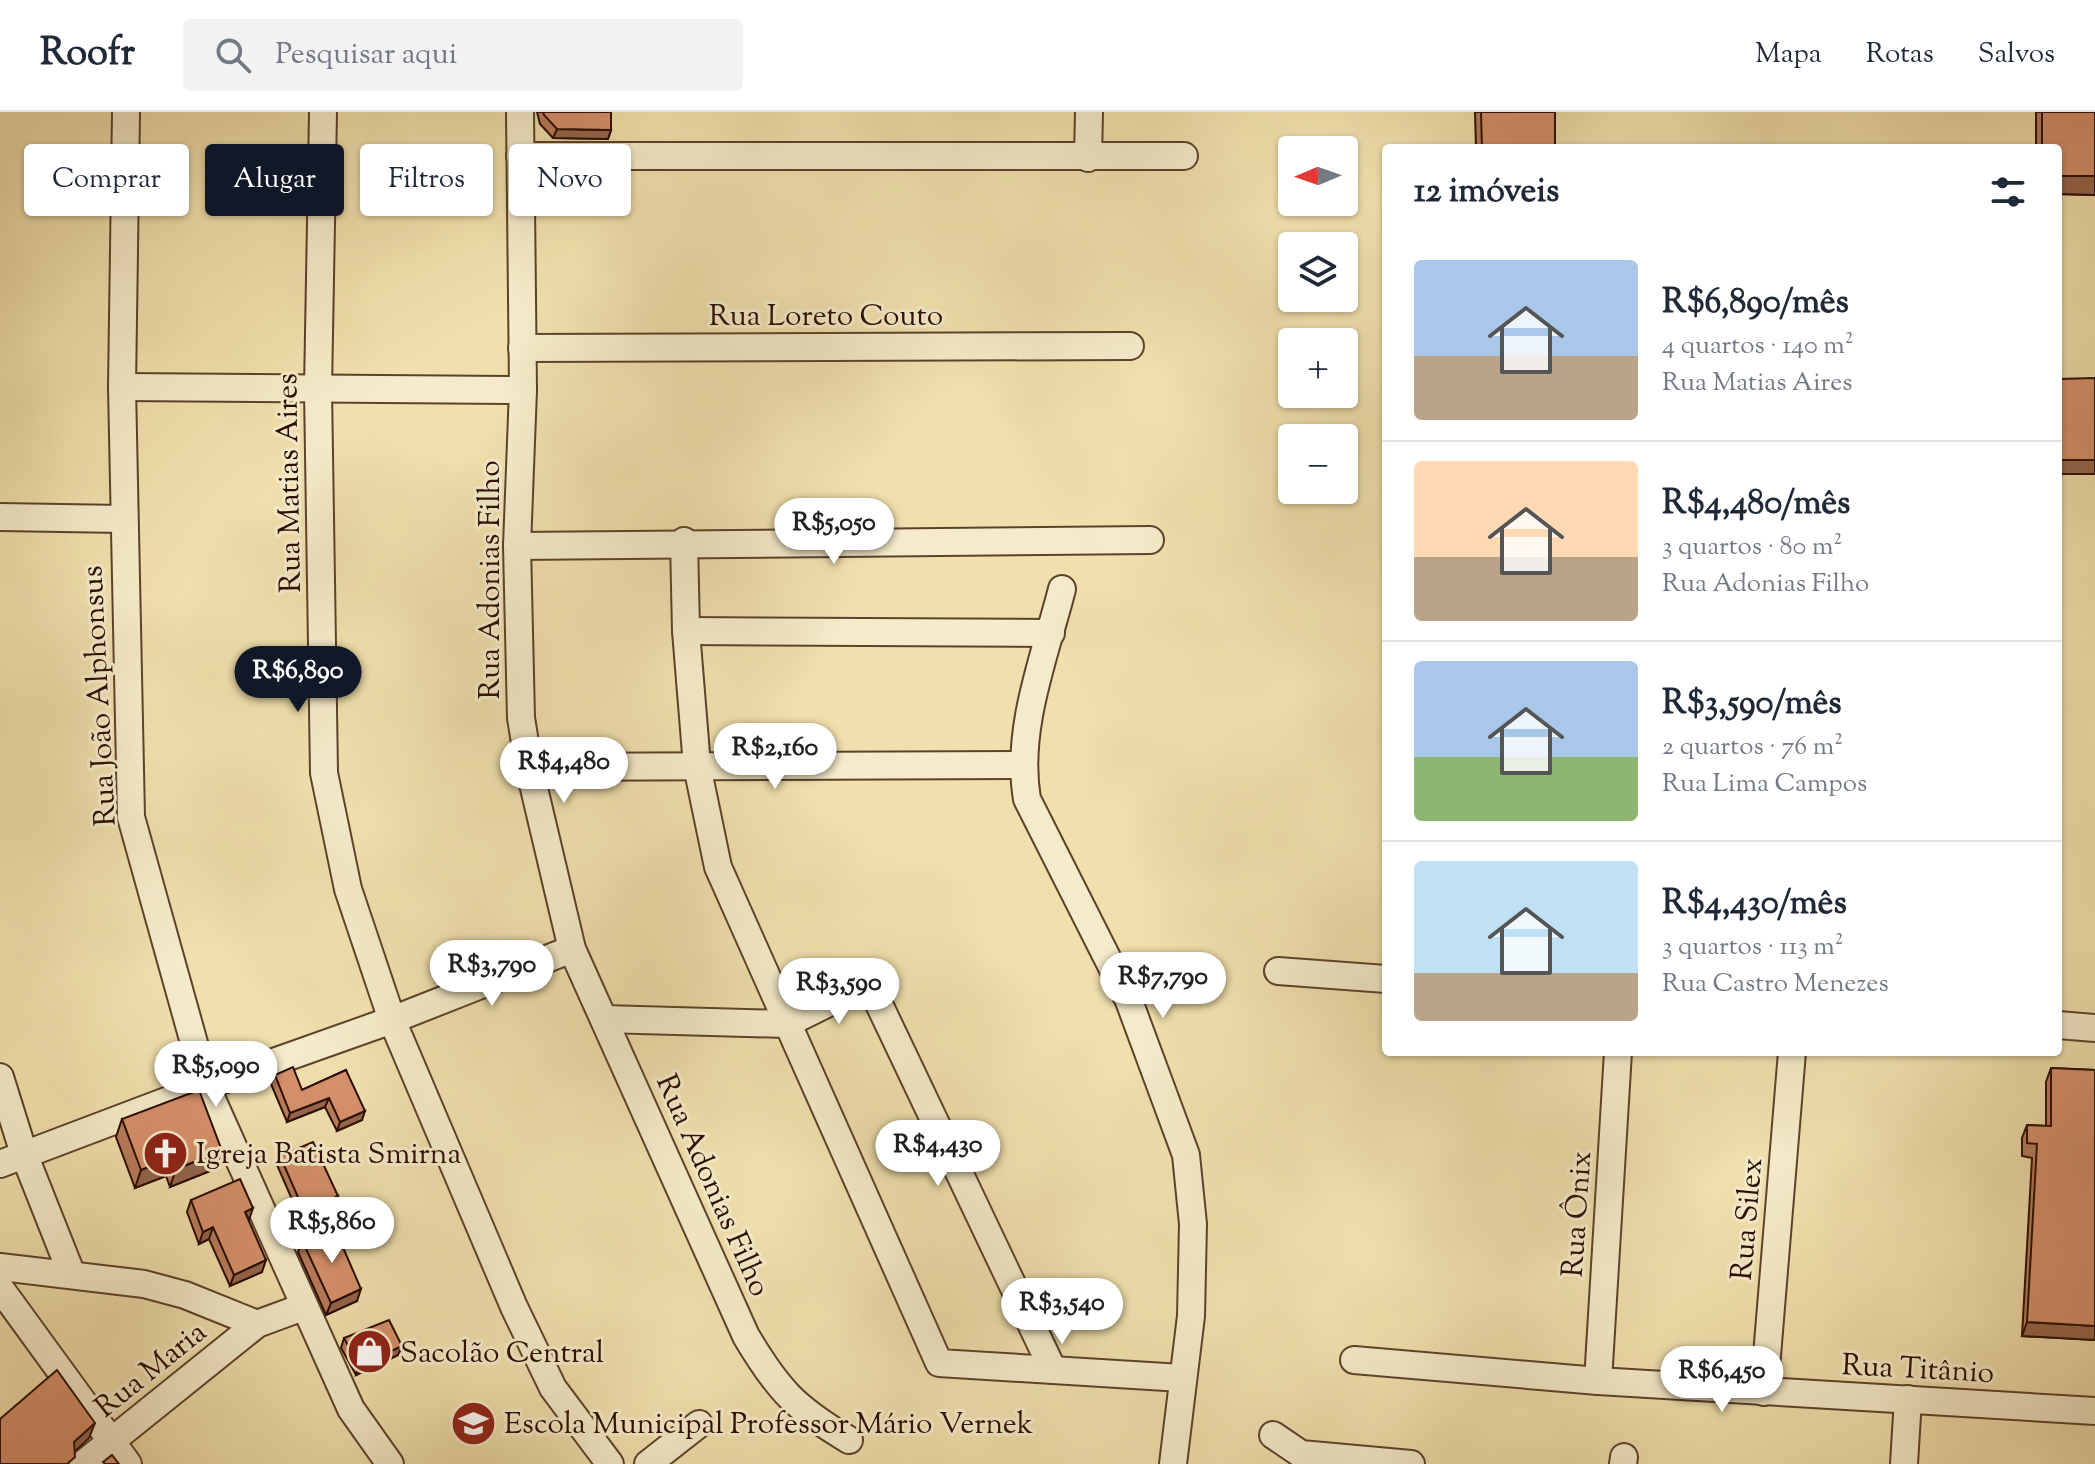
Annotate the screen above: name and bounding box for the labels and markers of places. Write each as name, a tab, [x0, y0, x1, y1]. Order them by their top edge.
pin: R$5,050	[760, 498, 908, 566]
pin: R$6,890	[224, 646, 372, 714]
pin: R$2,160	[701, 723, 849, 791]
pin: R$4,480	[490, 737, 638, 805]
pin: R$3,790	[418, 940, 566, 1008]
pin: R$7,790	[1089, 952, 1237, 1020]
pin: R$3,590	[765, 958, 913, 1026]
pin: R$5,090	[142, 1041, 290, 1109]
pin: R$4,430	[864, 1120, 1012, 1188]
church icon: Igreja Batista Smirna	[141, 1129, 189, 1177]
place label: Igreja Batista Smirna	[196, 1134, 462, 1177]
pin: R$5,860	[258, 1197, 406, 1265]
pin: R$3,540	[988, 1278, 1136, 1346]
shop icon: Sacolão Central	[345, 1328, 393, 1376]
place label: Sacolão Central	[400, 1333, 604, 1376]
pin: R$6,450	[1648, 1346, 1796, 1414]
school or university icon: Escola Municipal Professor Mário Vernek	[449, 1399, 497, 1447]
place label: Escola Municipal Professor Mário Vernek	[504, 1404, 1033, 1447]

